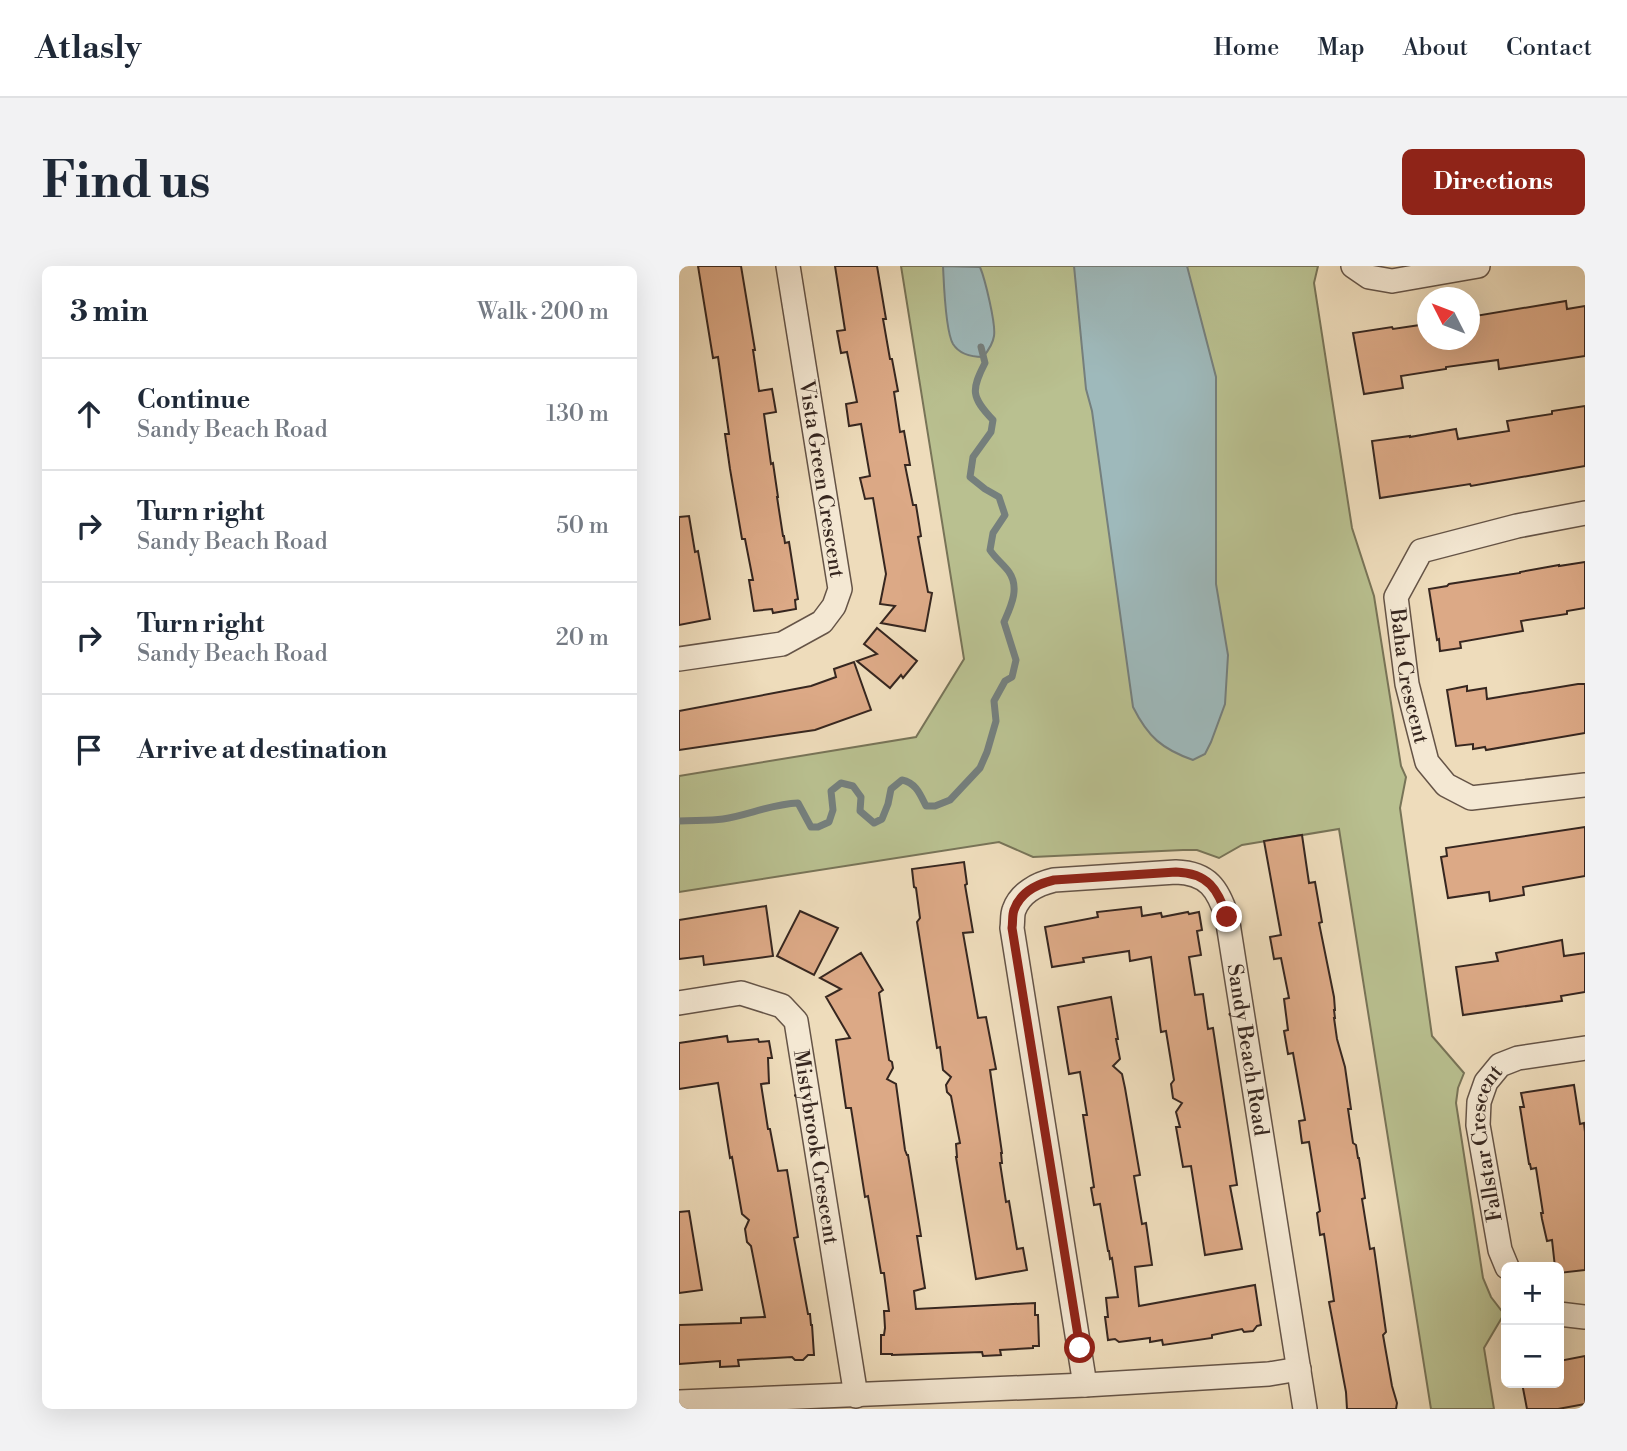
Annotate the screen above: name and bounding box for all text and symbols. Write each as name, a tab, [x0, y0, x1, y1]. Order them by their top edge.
text: Atlasly	[35, 28, 141, 69]
text: Home	[1214, 33, 1279, 63]
text: Map	[1317, 33, 1365, 63]
text: About	[1403, 33, 1468, 63]
text: Contact	[1506, 33, 1592, 63]
button: Directions	[1402, 149, 1585, 215]
text: Find us	[42, 152, 211, 213]
north arrow	[1417, 287, 1480, 350]
text: 3 min	[70, 293, 148, 331]
text: Walk · 200 m	[477, 298, 609, 326]
street label: Vista Green Crescent	[792, 378, 850, 580]
text: Continue	[137, 384, 250, 416]
icon: ahead	[70, 395, 108, 433]
text: 130 m	[546, 400, 609, 428]
text: Sandy Beach Road	[137, 416, 327, 444]
text: Turn right	[137, 496, 265, 528]
icon: right	[70, 507, 108, 545]
text: 50 m	[556, 512, 609, 540]
text: Sandy Beach Road	[137, 528, 327, 556]
street label: Baha Crescent	[1383, 606, 1434, 747]
text: Turn right	[137, 608, 265, 640]
icon: right	[70, 619, 108, 657]
text: 20 m	[556, 624, 609, 652]
text: Sandy Beach Road	[137, 640, 327, 668]
icon: arrive	[70, 731, 108, 769]
text: Arrive at destination	[137, 734, 387, 766]
route end	[1211, 901, 1242, 932]
street label: Sandy Beach Road	[1221, 962, 1274, 1138]
street label: Mistybrook Crescent	[787, 1048, 844, 1247]
street label: Fallstar Crescent	[1466, 1059, 1509, 1223]
map controls	[1501, 1262, 1564, 1388]
button: +	[1501, 1262, 1564, 1325]
button: −	[1501, 1325, 1564, 1388]
route start	[1064, 1332, 1095, 1363]

